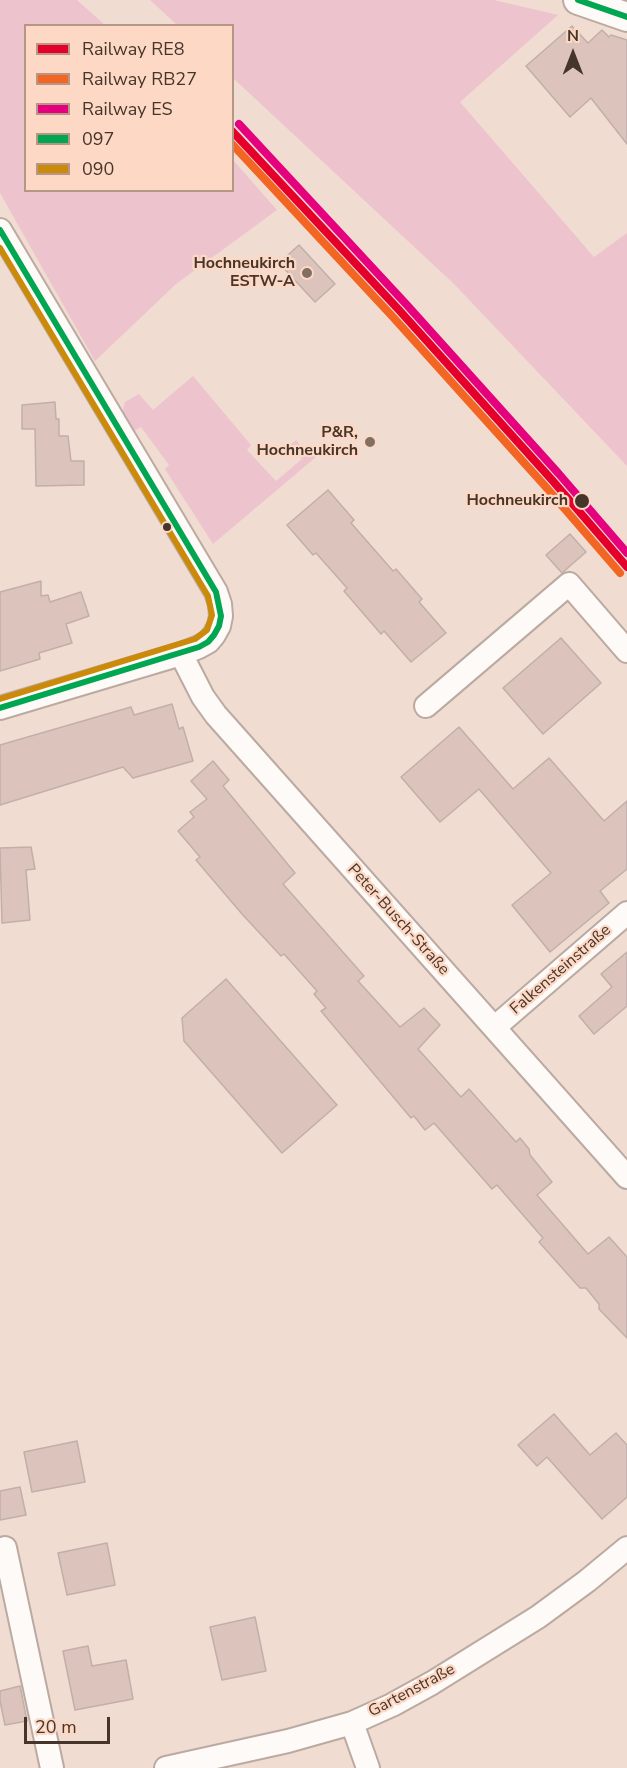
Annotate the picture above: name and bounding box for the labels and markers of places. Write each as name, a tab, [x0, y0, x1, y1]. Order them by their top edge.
place label: Hochneukirch ESTW-A	[193, 254, 295, 292]
marker: Hochneukirch ESTW-A	[300, 266, 314, 280]
place label: P&R, Hochneukirch	[256, 423, 358, 461]
marker: P&R, Hochneukirch	[363, 435, 377, 449]
place label: Hochneukirch	[466, 491, 568, 511]
marker: Hochneukirch	[573, 492, 591, 510]
unlabelled marker	[161, 521, 173, 533]

